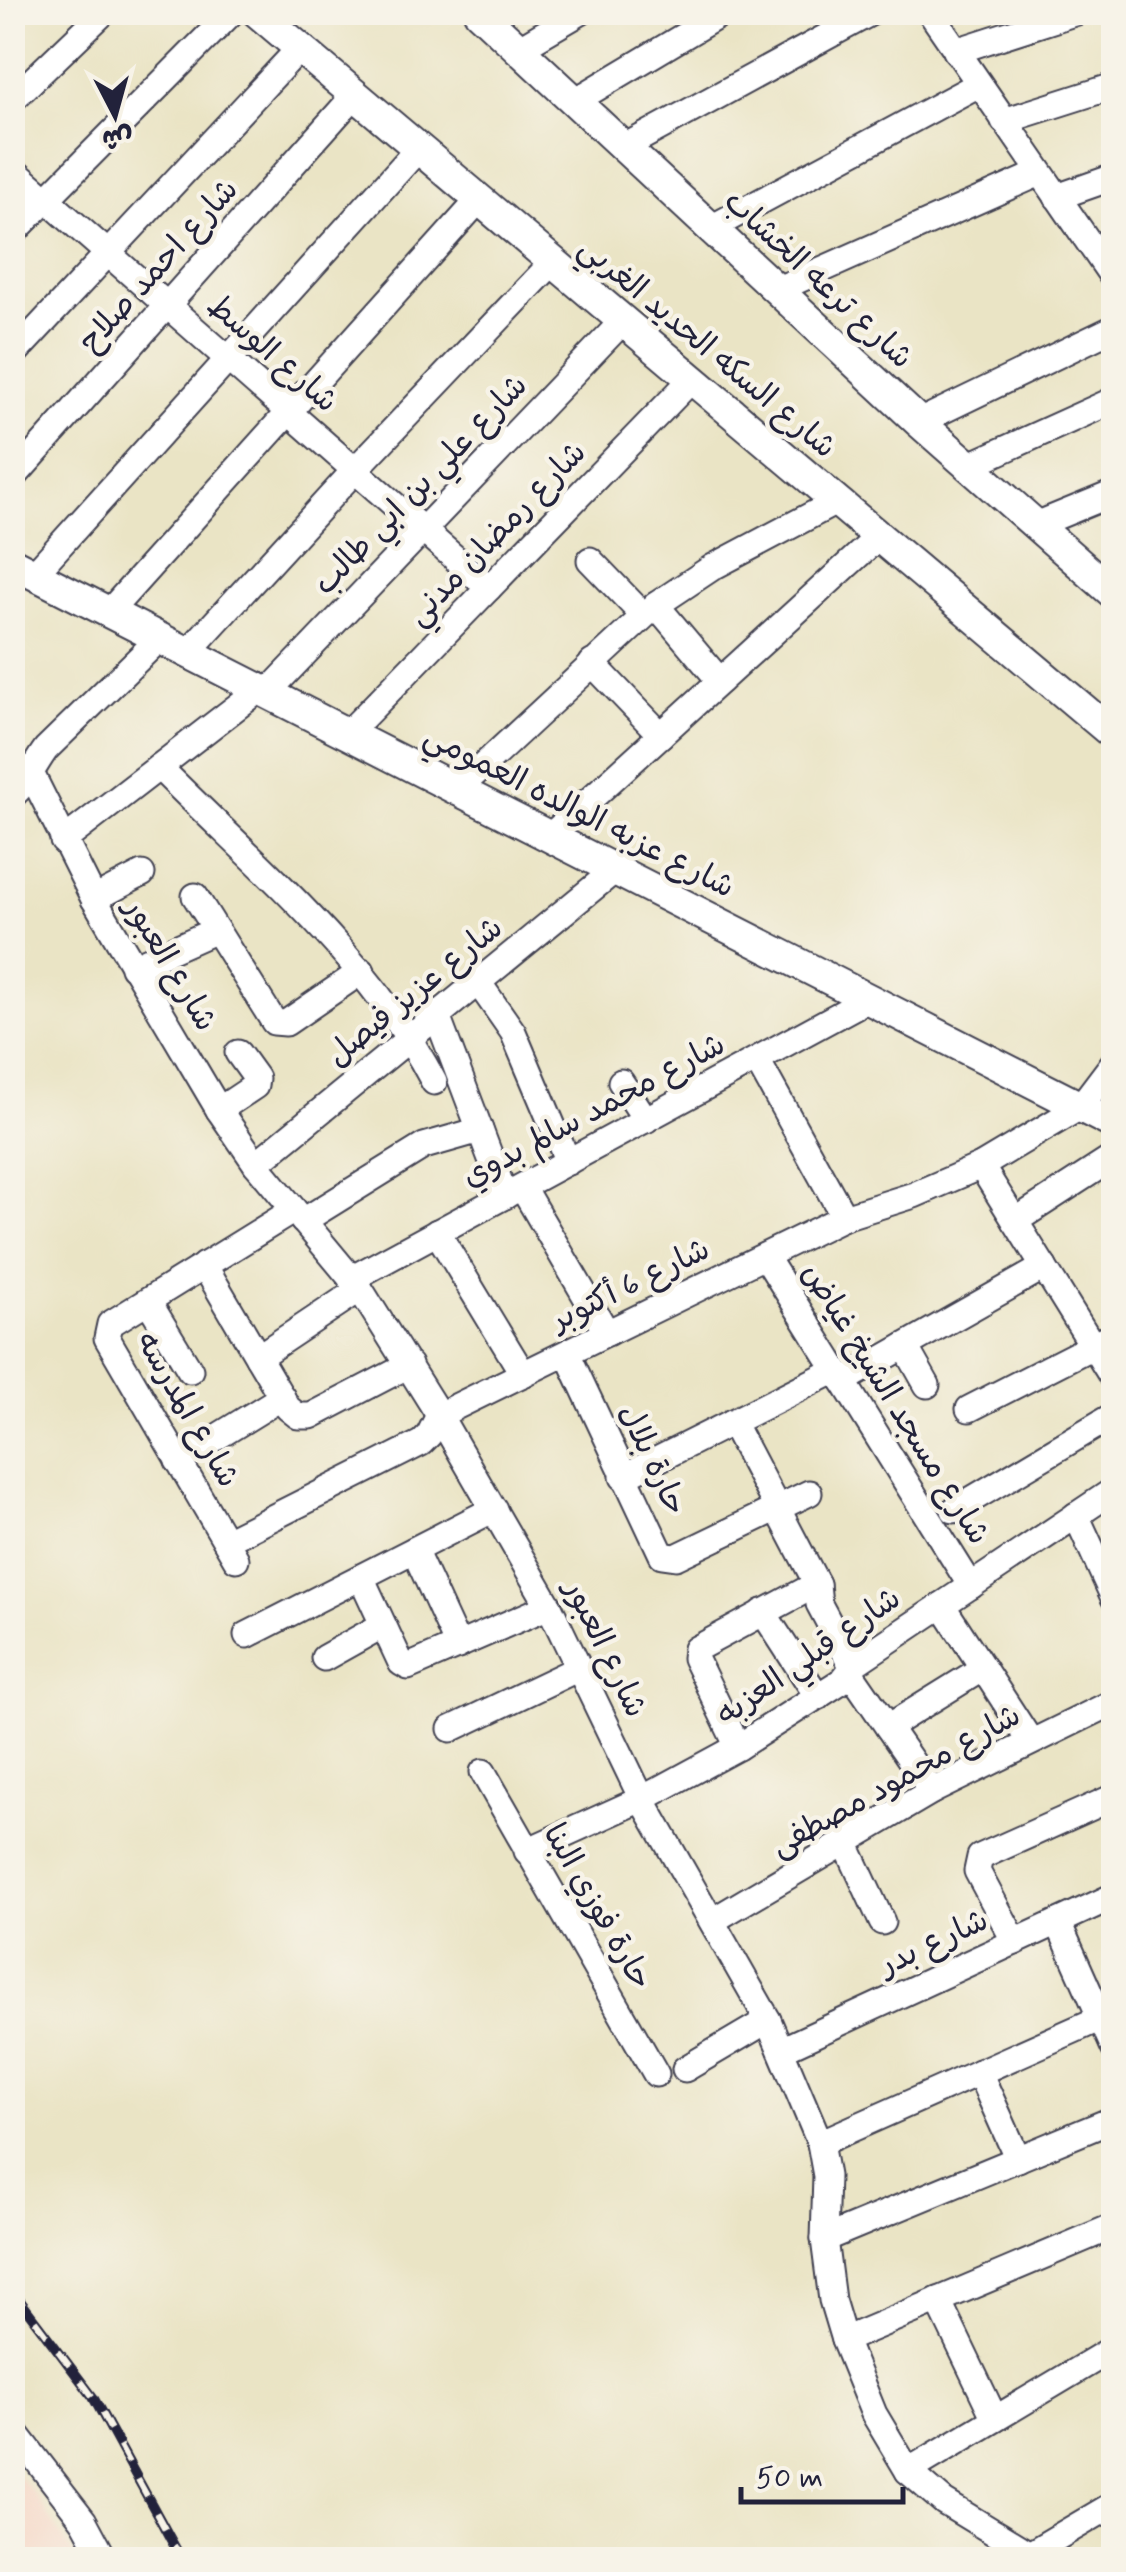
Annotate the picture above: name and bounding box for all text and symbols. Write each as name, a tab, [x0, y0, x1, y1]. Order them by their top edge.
north arrow	[65, 65, 165, 165]
text: ش	[100, 117, 135, 157]
street label: شارع احمد صلاح	[70, 170, 248, 362]
street label: شارع ترعه الخشاب	[714, 181, 922, 379]
street label: شارع السكه الحديد الغربي	[566, 228, 845, 472]
street label: شارع الوسط	[198, 286, 346, 422]
street label: شارع علي بن ابي طالب	[305, 366, 541, 608]
street label: شارع رمضان مدني	[398, 432, 600, 639]
street label: شارع عزبه الوالده العمومي	[414, 715, 741, 913]
street label: شارع العبور	[112, 888, 226, 1039]
street label: شارع عزيز فيصل	[318, 908, 512, 1076]
street label: شارع محمد سالم بدوي	[455, 1024, 734, 1200]
street label: شارع 6 أكتوبر	[542, 1229, 717, 1343]
street label: شارع مسجد الشيخ غياض	[791, 1255, 999, 1553]
street label: شارع المدرسه	[125, 1324, 249, 1496]
street label: حارة بلال	[608, 1398, 696, 1522]
street label: شارع العبور	[552, 1570, 656, 1725]
street label: شارع قبلي العزبه	[708, 1578, 912, 1740]
street label: شارع محمود مصطفى	[763, 1695, 1029, 1867]
street label: حارة فوزي البنا	[533, 1816, 661, 1998]
street label: شارع بدر	[870, 1900, 995, 1988]
scale bar	[741, 2442, 904, 2504]
text: 50 m	[756, 2459, 823, 2498]

